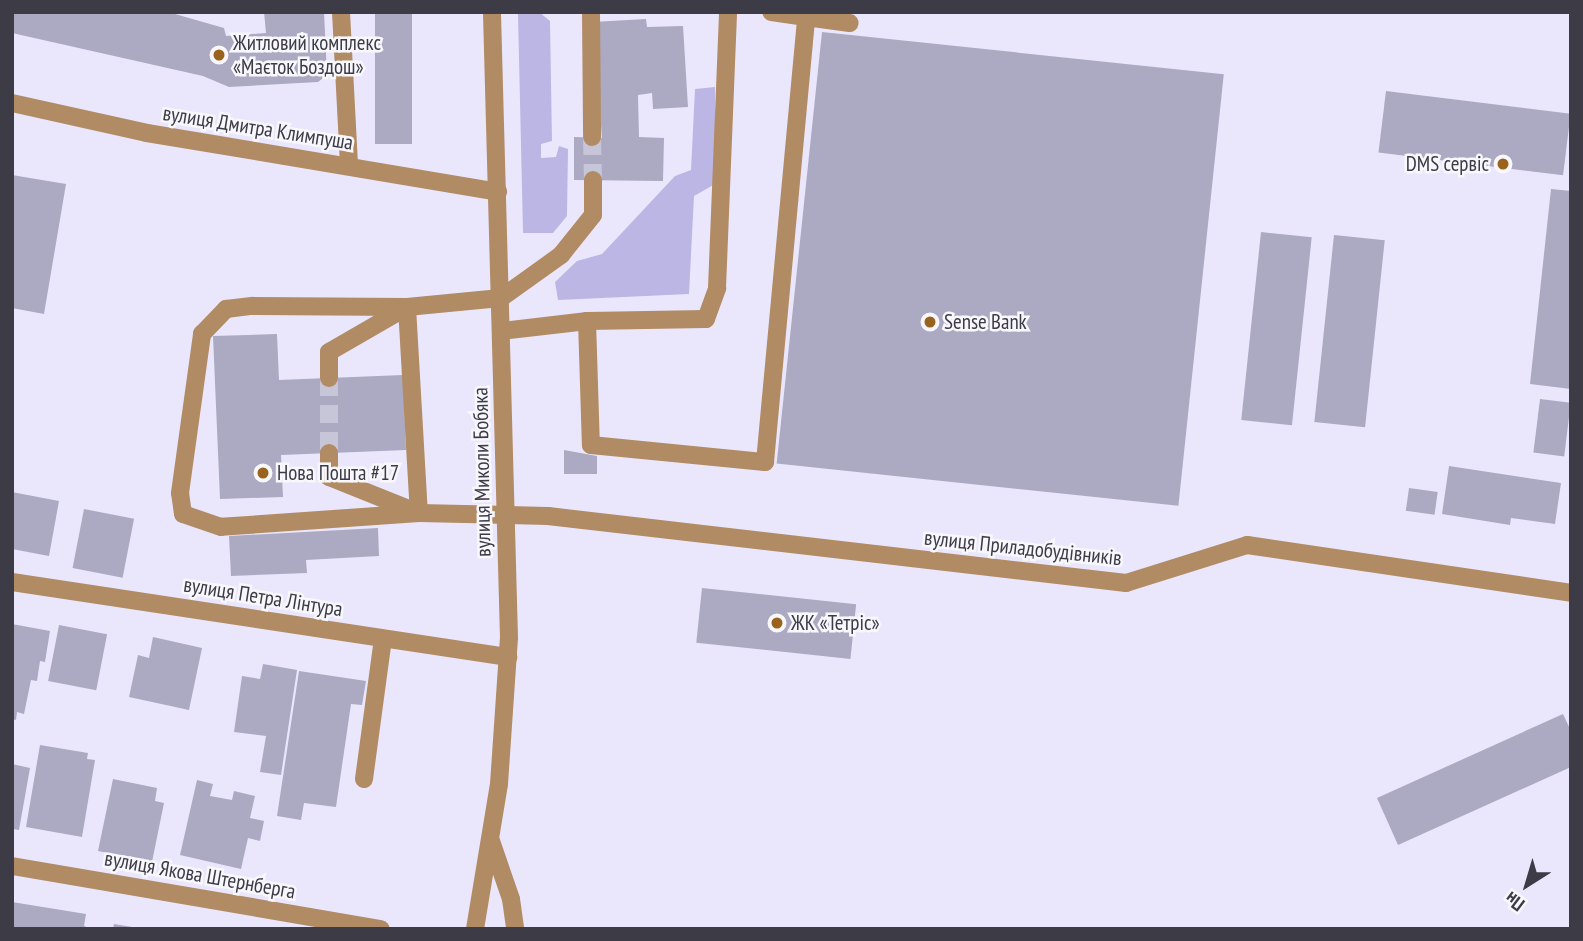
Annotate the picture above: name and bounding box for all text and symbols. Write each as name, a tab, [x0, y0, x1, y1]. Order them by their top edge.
place label: Житловий комплекс «Маєток Боздош»	[233, 30, 381, 80]
marker: Житловий комплекс «Маєток Боздош»	[211, 47, 227, 63]
street label: вулиця Дмитра Климпуша	[161, 100, 355, 156]
place label: DMS сервіс	[1406, 151, 1489, 177]
marker: DMS сервіс	[1495, 156, 1511, 172]
place label: Sense Bank	[944, 309, 1027, 335]
marker: Sense Bank	[922, 314, 938, 330]
street label: вулиця Миколи Бобяка	[468, 387, 496, 557]
place label: Нова Пошта #17	[277, 460, 399, 486]
marker: Нова Пошта #17	[255, 465, 271, 481]
street label: вулиця Приладобудівників	[923, 525, 1123, 571]
street label: вулиця Петра Лінтура	[182, 572, 344, 622]
place label: ЖК «Тетріс»	[791, 610, 880, 636]
marker: ЖК «Тетріс»	[769, 615, 785, 631]
street label: вулиця Якова Штернберга	[103, 846, 297, 904]
north arrow	[1492, 850, 1562, 920]
text: Пн	[1500, 887, 1529, 917]

